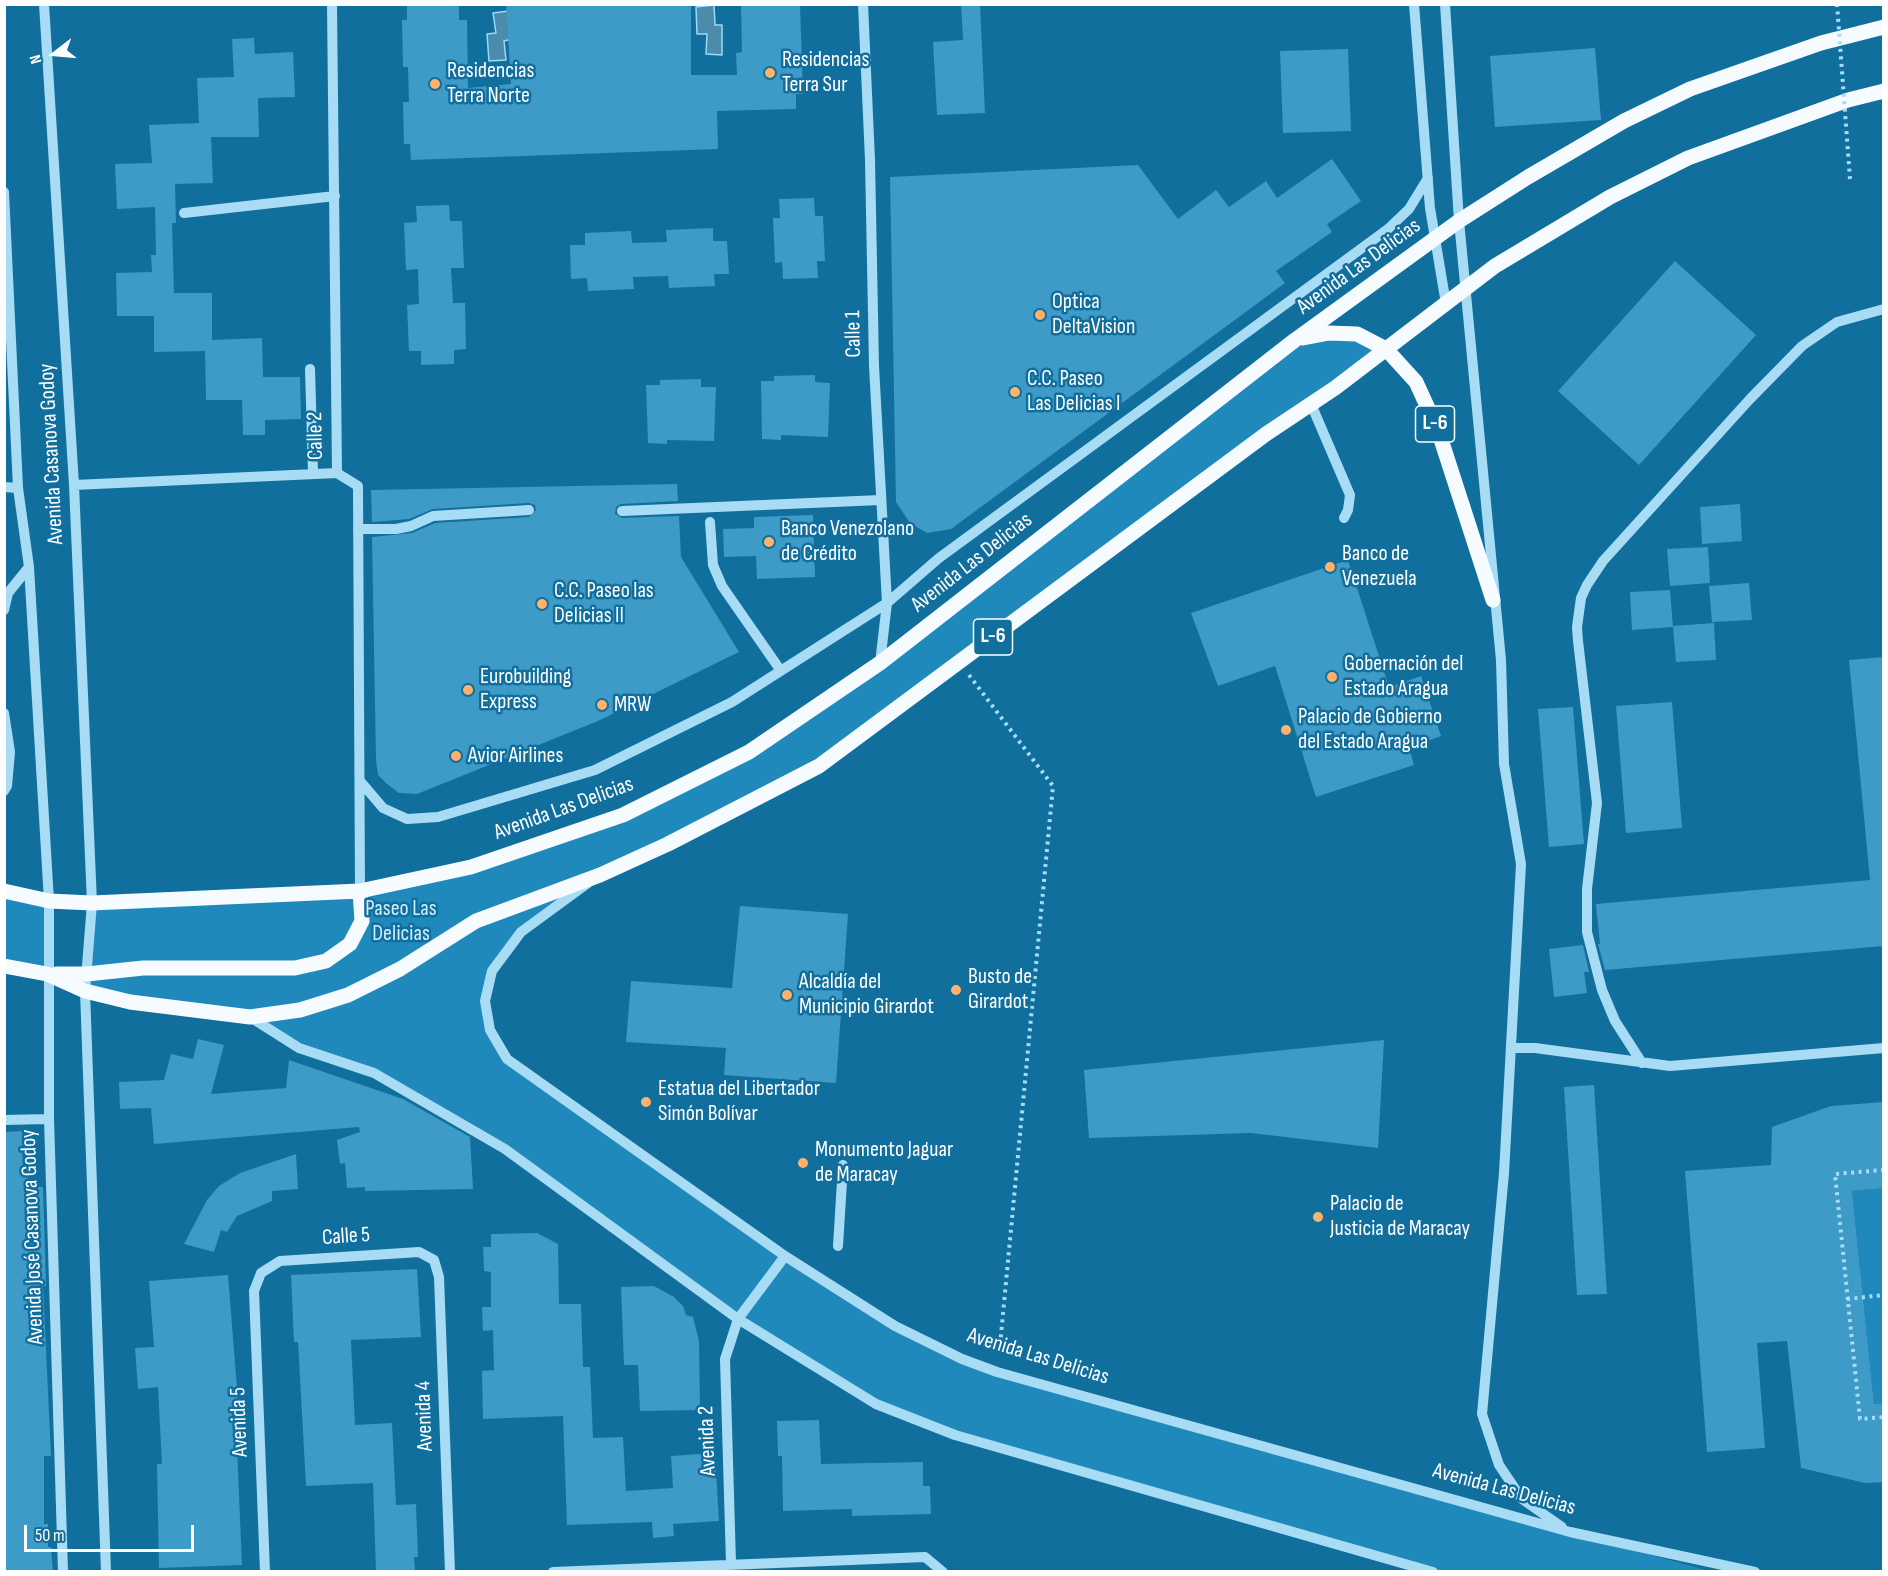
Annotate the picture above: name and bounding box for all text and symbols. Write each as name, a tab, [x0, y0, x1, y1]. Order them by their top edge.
north arrow	[24, 24, 84, 84]
place label: Residencias Terra Sur	[782, 47, 869, 98]
text: N	[26, 52, 47, 66]
place label: Residencias Terra Norte	[447, 58, 534, 110]
marker: Residencias Terra Sur	[763, 66, 777, 80]
marker: Residencias Terra Norte	[428, 77, 442, 91]
street label: Avenida Las Delicias	[1292, 213, 1426, 321]
place label: Optica DeltaVision	[1052, 289, 1135, 340]
marker: Optica DeltaVision	[1033, 308, 1047, 322]
street label: Calle 1	[840, 310, 868, 358]
street label: Avenida Casanova Godoy	[34, 363, 70, 545]
place label: C.C. Paseo Las Delicias I	[1027, 366, 1121, 418]
marker: C.C. Paseo Las Delicias I	[1008, 385, 1022, 399]
road number: L-6	[1416, 406, 1454, 442]
street label: Calle 2	[302, 412, 330, 460]
street label: Avenida Las Delicias	[906, 507, 1038, 619]
place label: Banco Venezolano de Crédito	[781, 516, 914, 568]
marker: Banco Venezolano de Crédito	[762, 535, 776, 549]
place label: Banco de Venezuela	[1342, 541, 1417, 592]
marker: Banco de Venezuela	[1323, 560, 1337, 574]
place label: C.C. Paseo las Delicias II	[554, 578, 654, 630]
marker: C.C. Paseo las Delicias II	[535, 597, 549, 611]
road number: L-6	[974, 619, 1012, 655]
place label: Gobernación del Estado Aragua	[1344, 651, 1463, 702]
place label: Eurobuilding Express	[480, 664, 571, 716]
marker: Gobernación del Estado Aragua	[1325, 670, 1339, 684]
marker: Eurobuilding Express	[461, 683, 475, 697]
place label: MRW	[614, 692, 651, 718]
marker: MRW	[595, 698, 609, 712]
place label: Palacio de Gobierno del Estado Aragua	[1298, 704, 1442, 756]
marker: Palacio de Gobierno del Estado Aragua	[1279, 723, 1293, 737]
place label: Avior Airlines	[468, 743, 563, 769]
marker: Avior Airlines	[449, 749, 463, 763]
street label: Avenida Las Delicias	[491, 772, 637, 846]
park label: Paseo Las Delicias	[365, 896, 437, 948]
place label: Busto de Girardot	[968, 964, 1032, 1016]
place label: Alcaldía del Municipio Girardot	[799, 969, 934, 1020]
marker: Busto de Girardot	[949, 983, 963, 997]
marker: Alcaldía del Municipio Girardot	[780, 988, 794, 1002]
place label: Estatua del Libertador Simón Bolívar	[658, 1076, 820, 1128]
marker: Estatua del Libertador Simón Bolívar	[639, 1095, 653, 1109]
street label: Avenida José Casanova Godoy	[16, 1129, 50, 1345]
place label: Monumento Jaguar de Maracay	[815, 1137, 953, 1188]
marker: Monumento Jaguar de Maracay	[796, 1156, 810, 1170]
place label: Palacio de Justicia de Maracay	[1330, 1191, 1470, 1242]
marker: Palacio de Justicia de Maracay	[1311, 1210, 1325, 1224]
street label: Calle 5	[321, 1222, 371, 1252]
street label: Avenida Las Delicias	[964, 1323, 1112, 1391]
street label: Avenida 4	[411, 1380, 439, 1452]
street label: Avenida 5	[226, 1387, 254, 1457]
street label: Avenida 2	[694, 1406, 722, 1476]
street label: Avenida Las Delicias	[1430, 1458, 1578, 1522]
scale bar	[27, 1513, 196, 1551]
text: 50 m	[35, 1525, 65, 1546]

